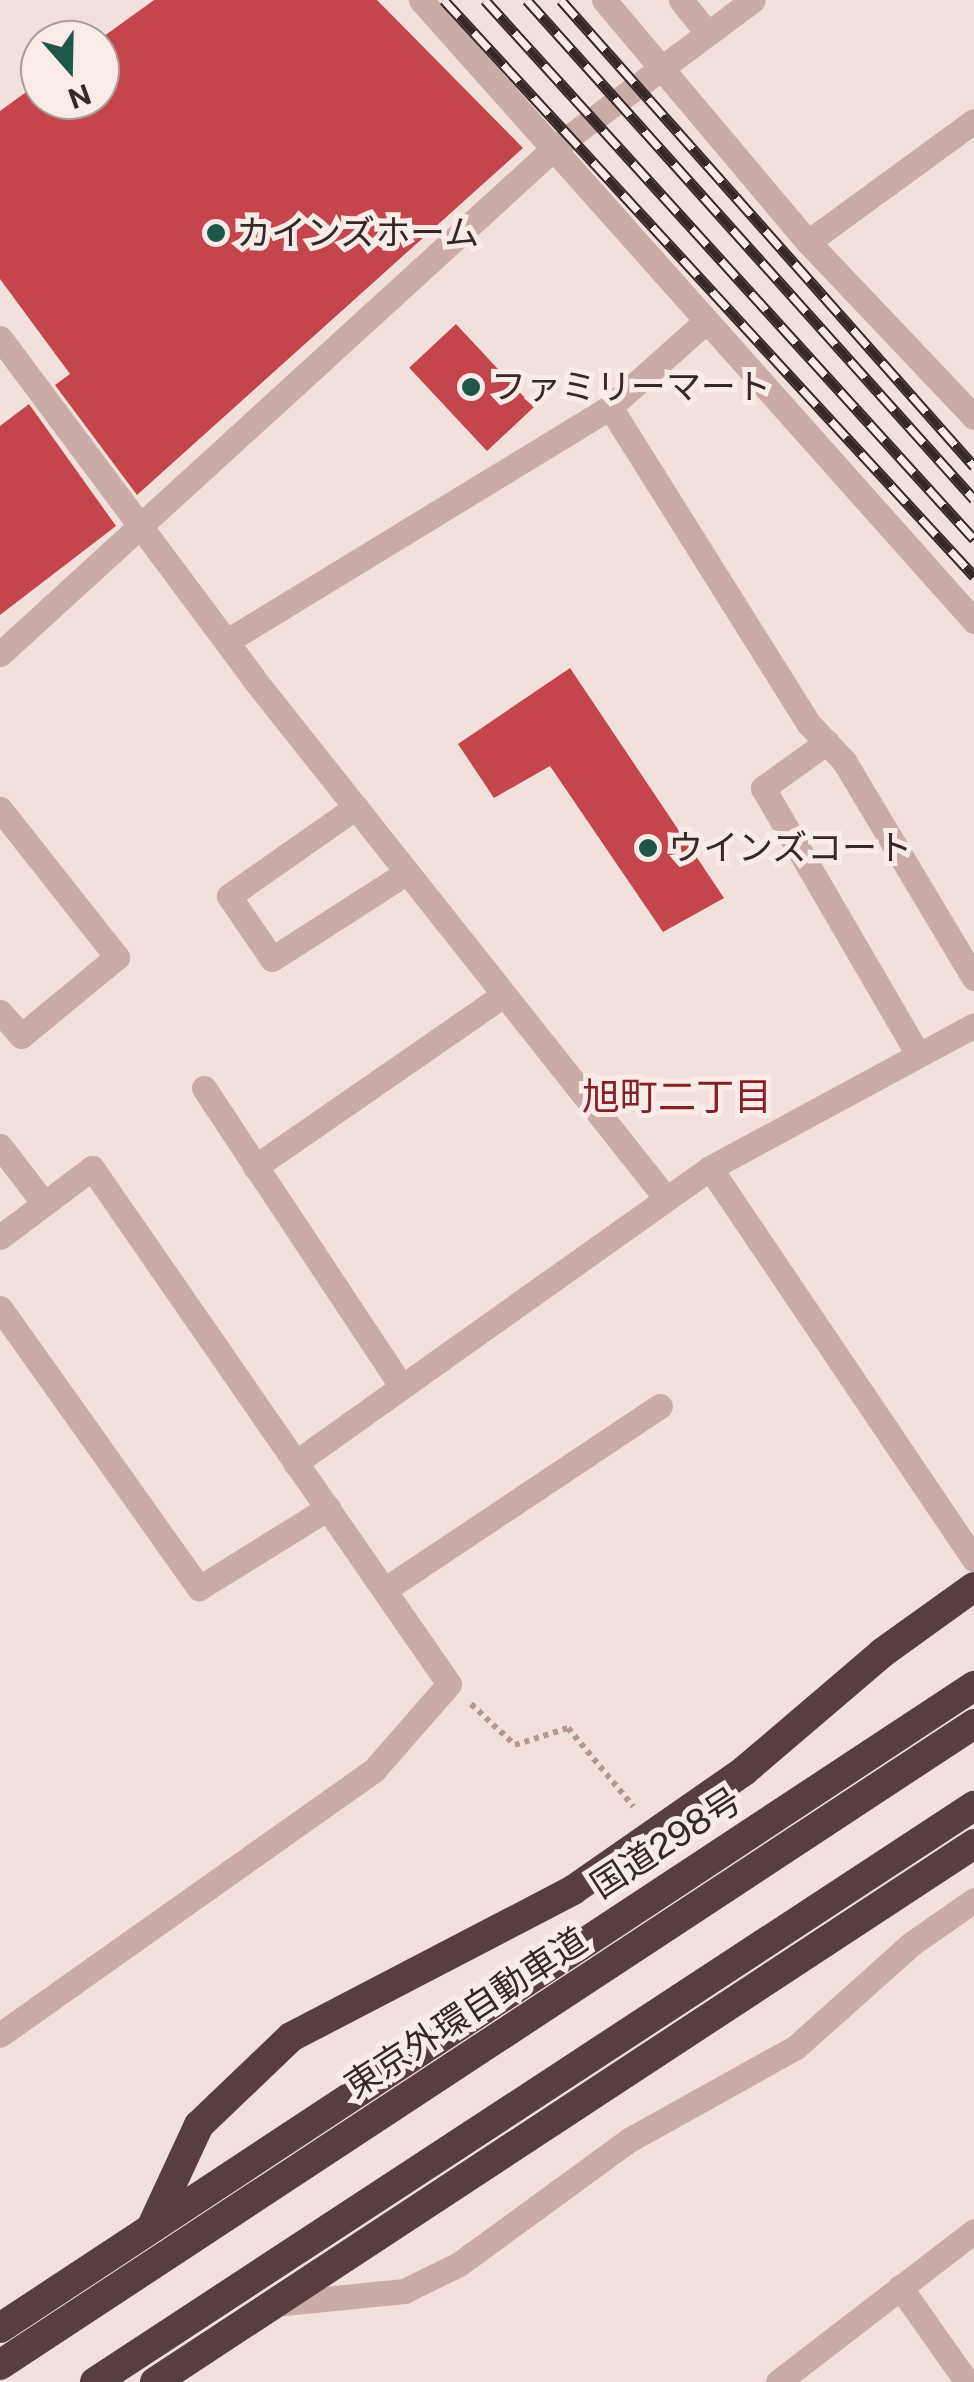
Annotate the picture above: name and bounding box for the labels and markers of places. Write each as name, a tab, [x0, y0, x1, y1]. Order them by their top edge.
place label: カインズホーム	[236, 212, 481, 254]
marker: カインズホーム	[205, 222, 227, 244]
place label: ファミリーマート	[491, 366, 771, 408]
marker: ファミリーマート	[460, 376, 482, 398]
place label: ウインズコート	[668, 827, 913, 869]
marker: ウインズコート	[637, 837, 659, 859]

